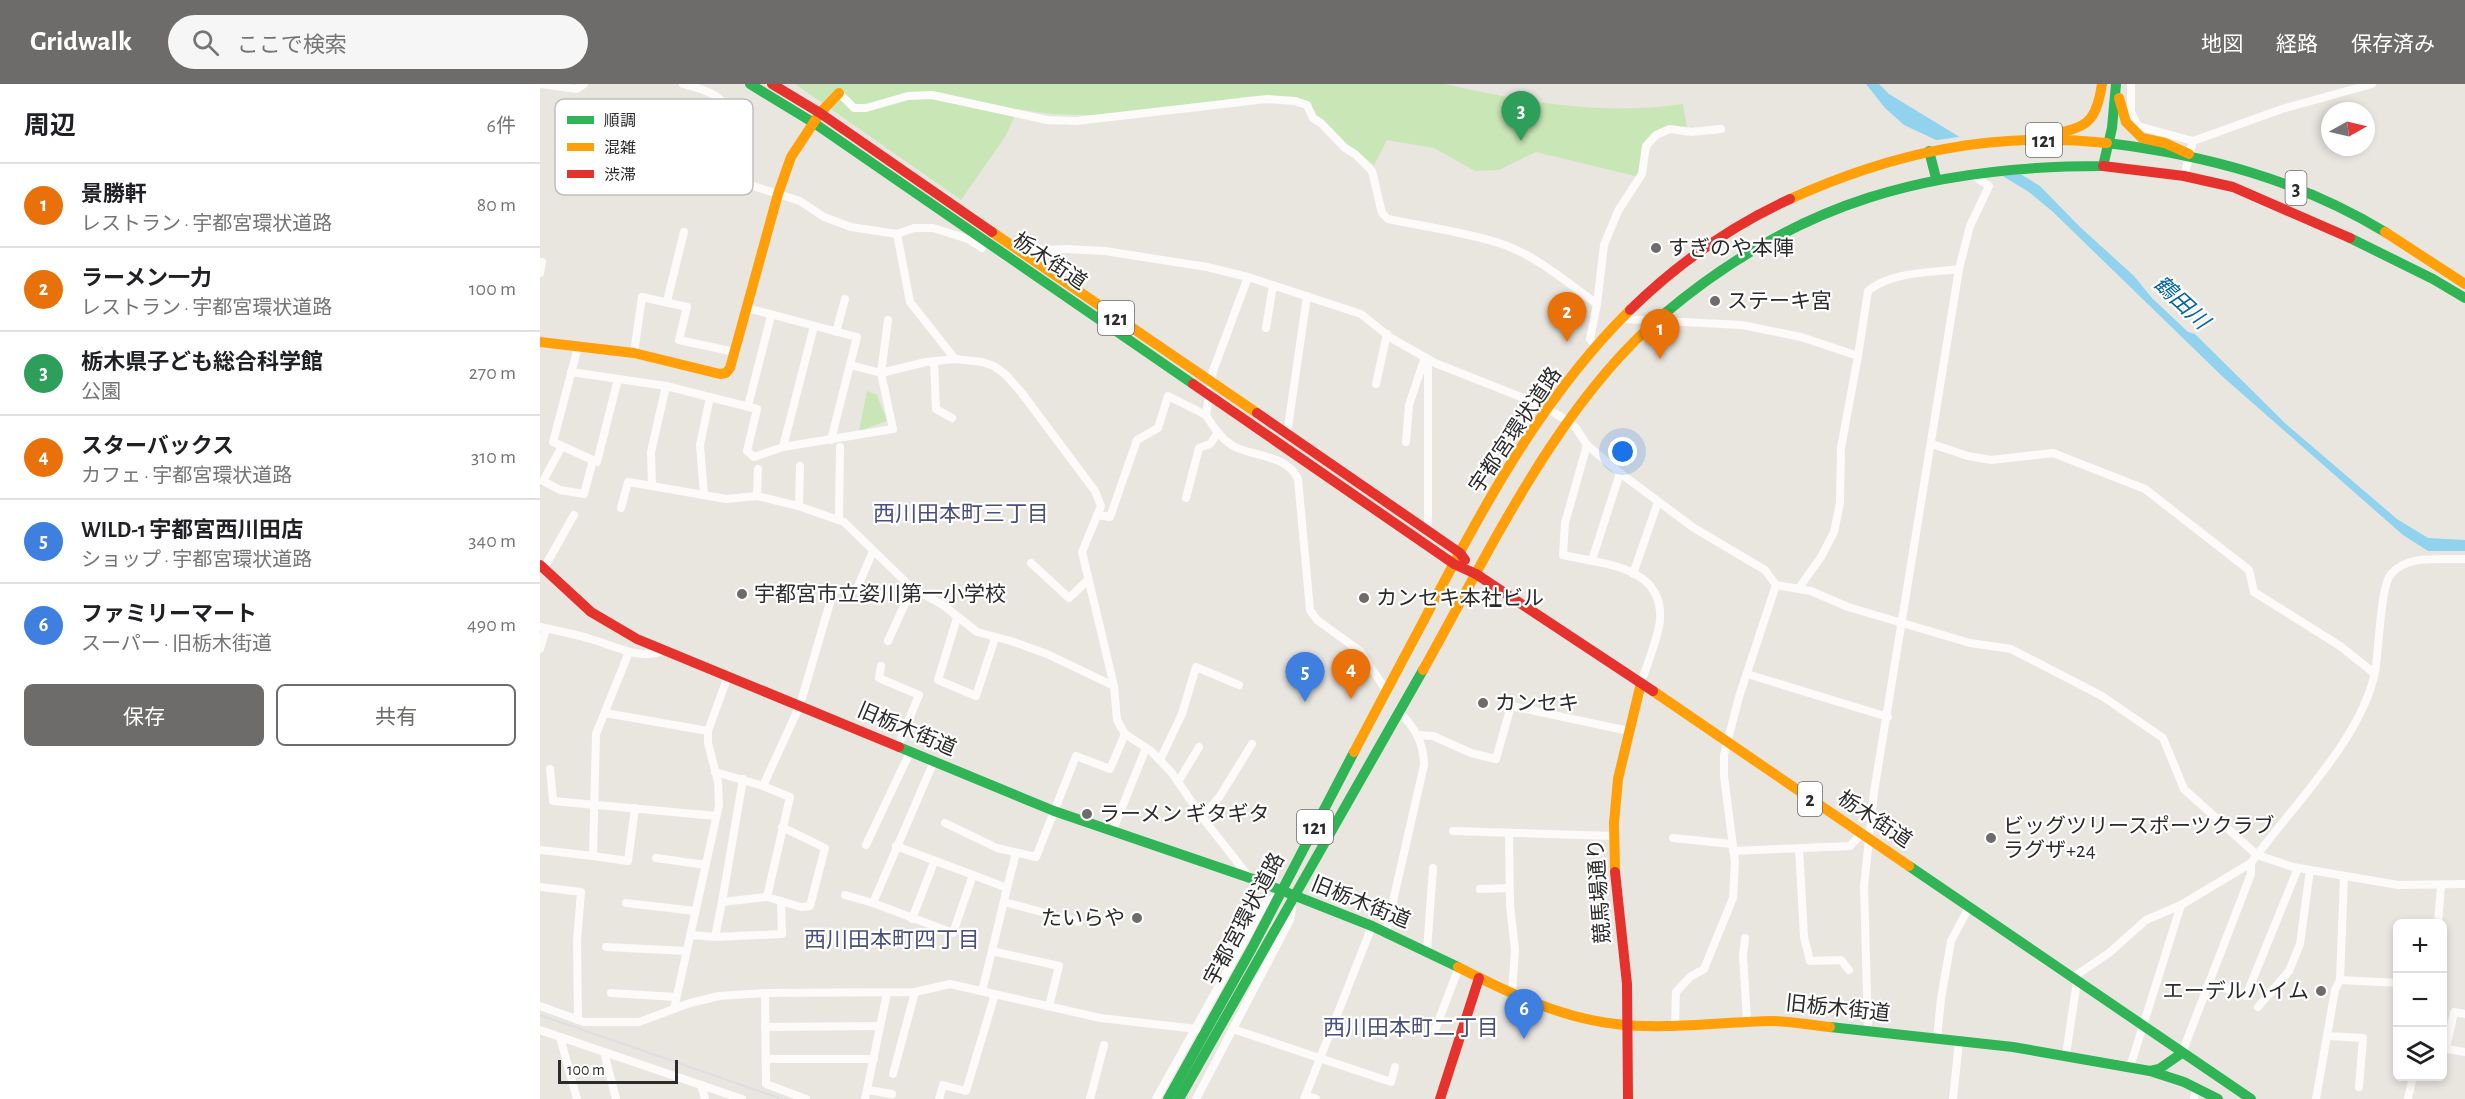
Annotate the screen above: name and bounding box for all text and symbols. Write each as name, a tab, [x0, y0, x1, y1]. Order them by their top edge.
search box	[168, 15, 588, 69]
icon: search	[189, 26, 222, 59]
text: Gridwalk	[30, 28, 132, 56]
text: ここで検索	[237, 34, 347, 56]
text: 地図	[2201, 34, 2243, 55]
text: 経路	[2276, 34, 2318, 55]
text: 保存済み	[2351, 34, 2435, 55]
pin: 3	[1502, 92, 1540, 141]
legend	[555, 99, 753, 195]
north arrow	[2321, 102, 2375, 156]
text: 周辺	[24, 113, 76, 139]
text: 順調	[604, 113, 636, 129]
text: 6件	[487, 116, 516, 136]
road number: 121	[2026, 123, 2062, 157]
text: 混雑	[604, 139, 636, 156]
text: 渋滞	[604, 167, 636, 183]
road number: 3	[2286, 171, 2306, 205]
text: 景勝軒	[81, 183, 147, 205]
text: 1	[40, 195, 47, 215]
text: 80 m	[477, 195, 516, 215]
text: レストラン · 宇都宮環状道路	[81, 214, 332, 234]
street label: 栃木街道	[1009, 228, 1091, 294]
place label: すぎのや本陣	[1668, 237, 1794, 259]
marker: すぎのや本陣	[1649, 241, 1663, 255]
text: ラーメン一力	[81, 267, 212, 289]
water label: 鶴田川	[2150, 271, 2215, 335]
text: 2	[39, 279, 48, 299]
text: 100 m	[469, 279, 516, 299]
place label: ステーキ宮	[1727, 290, 1832, 312]
pin: 2	[1548, 292, 1586, 342]
marker: ステーキ宮	[1708, 294, 1722, 308]
text: レストラン · 宇都宮環状道路	[81, 298, 332, 318]
road number: 121	[1098, 301, 1134, 335]
pin: 1	[1640, 310, 1680, 359]
text: 栃木県子ども総合科学館	[81, 351, 323, 373]
text: 3	[39, 363, 48, 383]
text: 270 m	[469, 363, 516, 383]
street label: 宇都宮環状道路	[1465, 363, 1565, 497]
text: 公園	[81, 382, 121, 402]
text: スターバックス	[81, 435, 234, 457]
your location	[1608, 437, 1637, 466]
text: 4	[38, 447, 49, 467]
text: 310 m	[471, 447, 516, 467]
text: カフェ · 宇都宮環状道路	[81, 466, 292, 486]
district label: 西川田本町三丁目	[873, 502, 1049, 525]
text: WILD-1 宇都宮西川田店	[81, 519, 303, 541]
text: 5	[39, 531, 48, 551]
text: 340 m	[468, 531, 516, 551]
text: ショップ · 宇都宮環状道路	[81, 550, 312, 570]
place label: 宇都宮市立姿川第一小学校	[754, 583, 1006, 605]
marker: 宇都宮市立姿川第一小学校	[735, 587, 749, 601]
place label: カンセキ本社ビル	[1376, 587, 1544, 609]
marker: カンセキ本社ビル	[1357, 591, 1371, 605]
text: ファミリーマート	[81, 603, 257, 625]
text: 6	[39, 615, 48, 635]
text: 490 m	[467, 615, 516, 635]
text: スーパー · 旧栃木街道	[81, 634, 272, 654]
pin: 4	[1332, 650, 1370, 699]
pin: 5	[1286, 652, 1324, 702]
button: 保存	[24, 684, 264, 746]
button: 共有	[276, 684, 516, 746]
place label: カンセキ	[1495, 693, 1579, 714]
marker: カンセキ	[1476, 696, 1490, 710]
street label: 旧栃木街道	[854, 698, 960, 760]
road number: 2	[1798, 782, 1822, 816]
street label: 栃木街道	[1834, 786, 1916, 852]
place label: ラーメン ギタギタ	[1099, 803, 1270, 825]
marker: ラーメン ギタギタ	[1080, 807, 1094, 821]
road number: 121	[1297, 810, 1333, 844]
place label: ビッグツリースポーツクラブ ラグザ+24	[2003, 814, 2275, 861]
marker: ビッグツリースポーツクラブ ラグザ+24	[1984, 831, 1998, 845]
street label: 競馬場通り	[1584, 838, 1614, 944]
street label: 宇都宮環状道路	[1200, 849, 1288, 989]
street label: 旧栃木街道	[1308, 872, 1414, 932]
place label: たいらや	[1041, 908, 1125, 929]
marker: たいらや	[1130, 911, 1144, 925]
map controls	[2393, 919, 2447, 1081]
button: +	[2393, 919, 2447, 973]
district label: 西川田本町四丁目	[804, 928, 980, 951]
button: −	[2393, 973, 2447, 1027]
place label: エーデルハイム	[2163, 980, 2309, 1002]
marker: エーデルハイム	[2314, 984, 2328, 998]
pin: 6	[1504, 990, 1544, 1039]
street label: 旧栃木街道	[1785, 992, 1891, 1024]
district label: 西川田本町二丁目	[1323, 1016, 1499, 1039]
button: layers	[2393, 1027, 2447, 1081]
scale bar	[558, 1057, 678, 1084]
text: 100 m	[567, 1062, 605, 1078]

